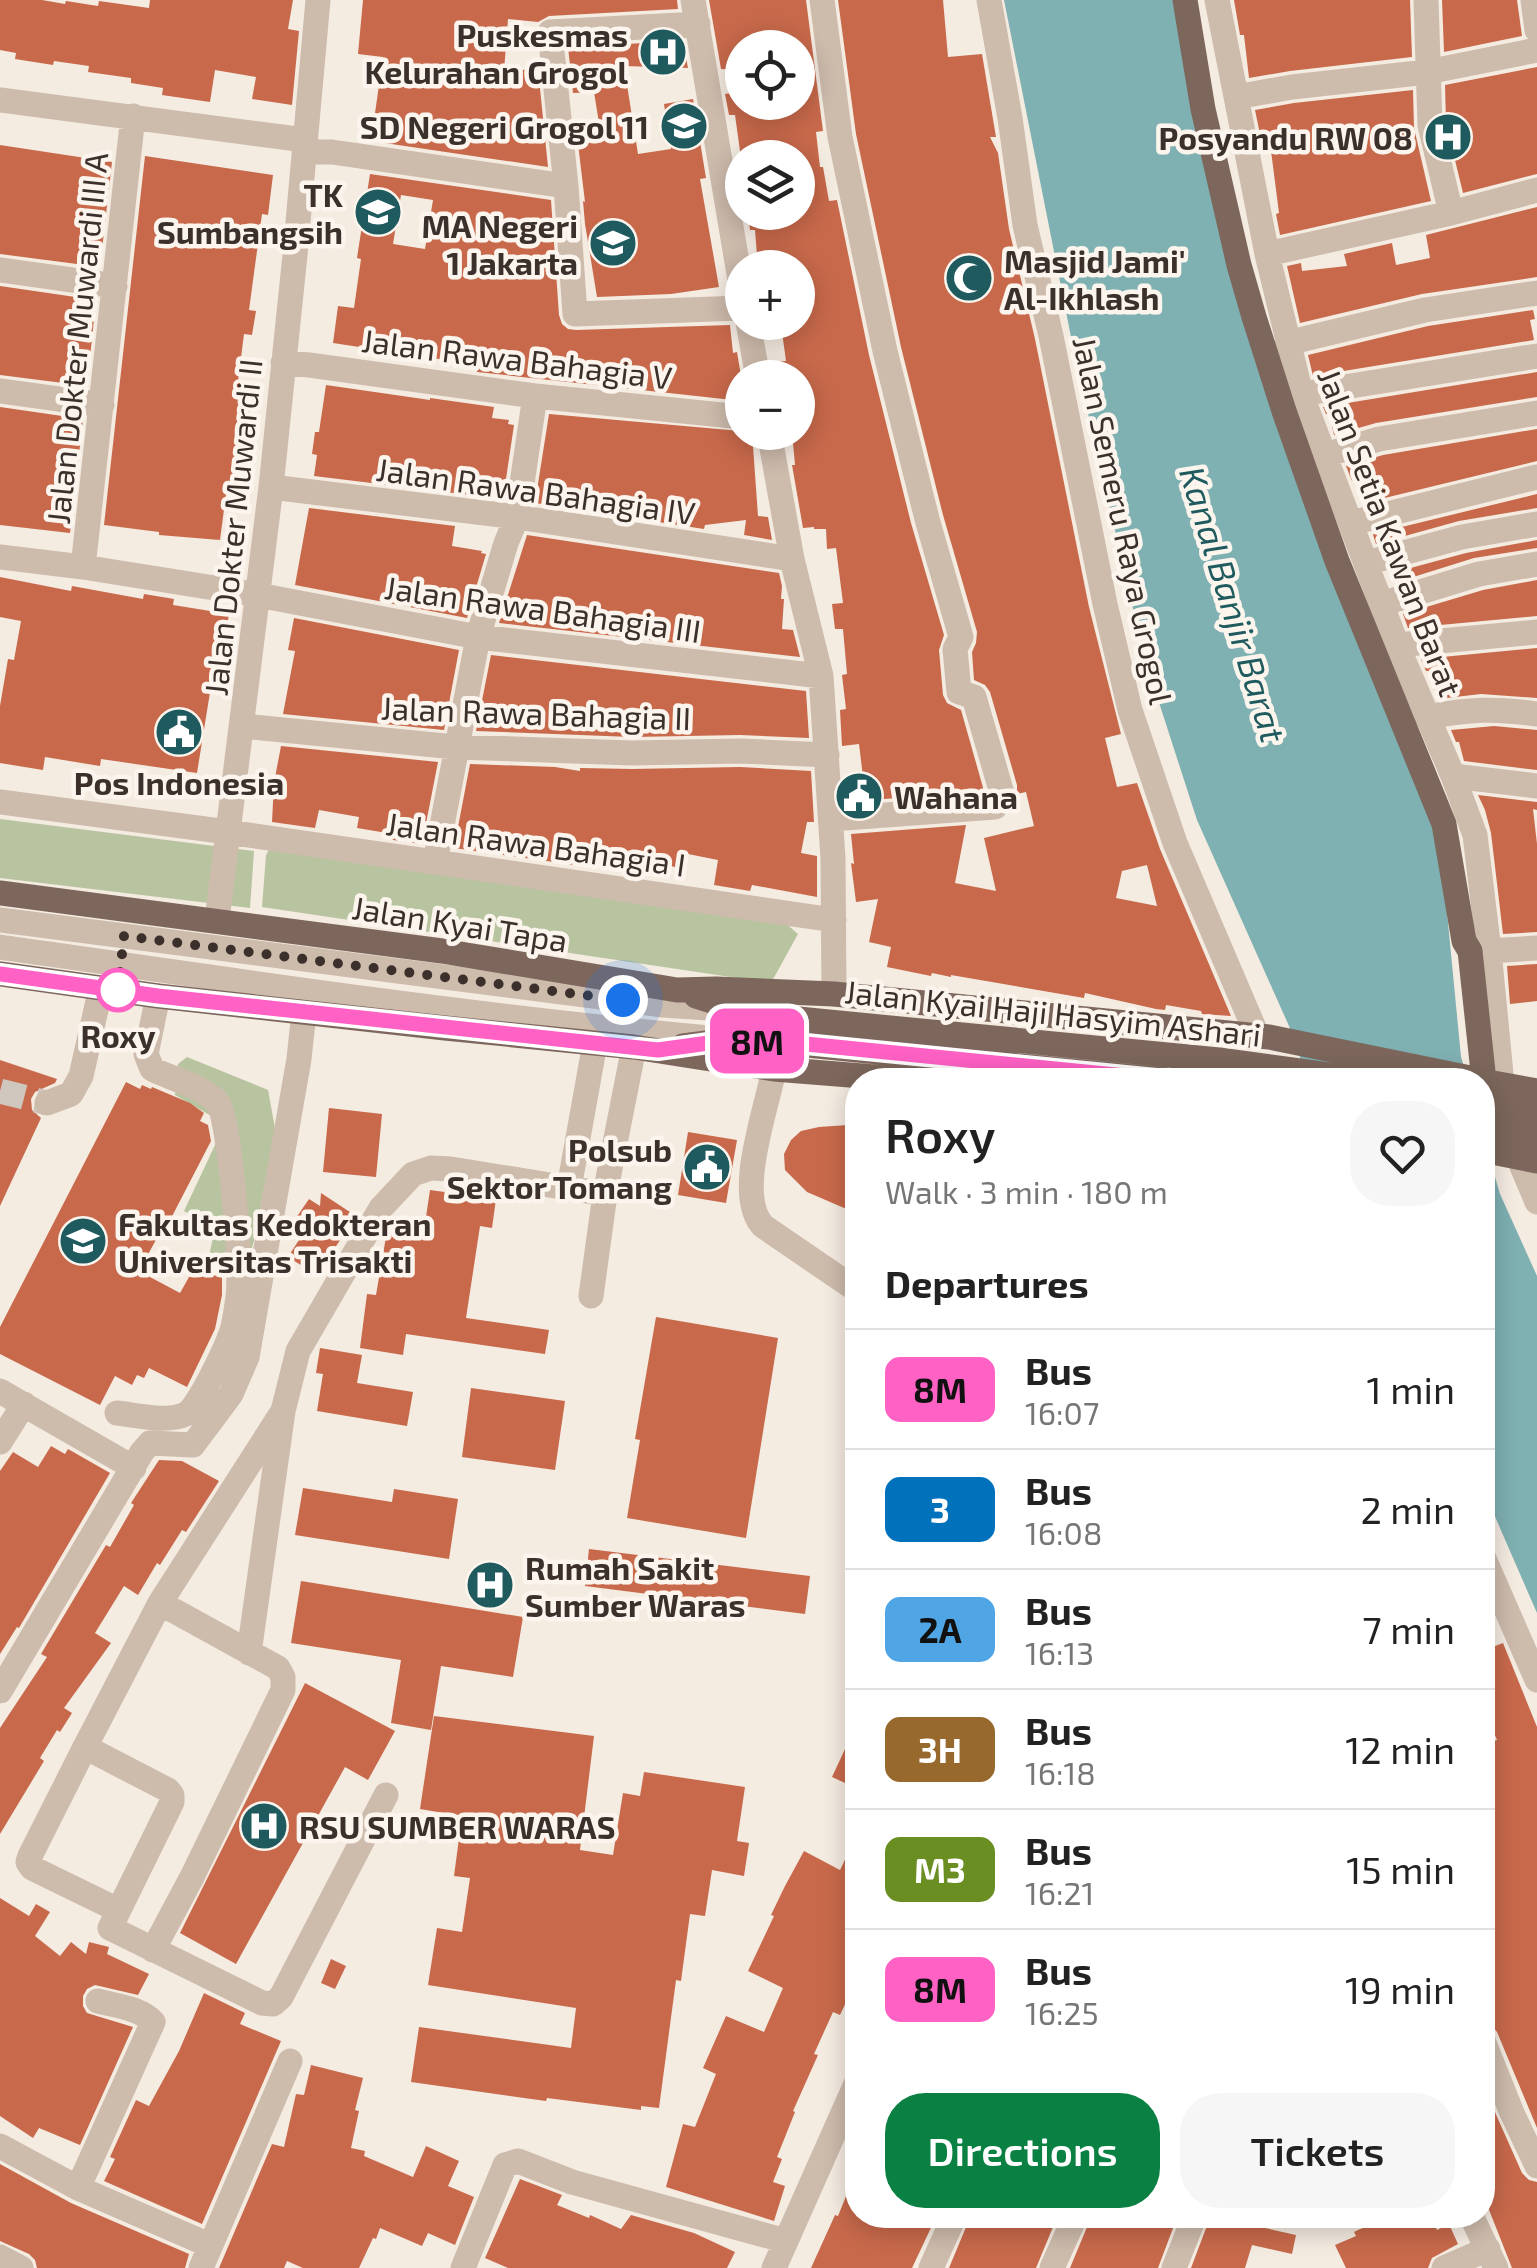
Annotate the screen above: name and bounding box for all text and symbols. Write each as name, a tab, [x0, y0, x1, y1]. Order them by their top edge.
place label: Puskesmas Kelurahan Grogol	[365, 15, 628, 90]
hospital icon: Puskesmas Kelurahan Grogol	[637, 26, 689, 78]
map controls	[725, 30, 815, 450]
button: locate	[725, 30, 815, 120]
school or university icon: SD Negeri Grogol 11	[658, 100, 710, 152]
place label: SD Negeri Grogol 11	[360, 107, 649, 145]
hospital icon: Posyandu RW 08	[1422, 111, 1474, 163]
place label: Posyandu RW 08	[1159, 118, 1413, 157]
button: layers	[725, 140, 815, 230]
street label: Jalan Dokter Muwardi III A	[38, 150, 114, 526]
place label: TK Sumbangsih	[157, 175, 344, 250]
school or university icon: TK Sumbangsih	[352, 186, 404, 238]
place label: MA Negeri 1 Jakarta	[422, 206, 578, 281]
school or university icon: MA Negeri 1 Jakarta	[587, 217, 639, 269]
place label: Masjid Jami' Al-Ikhlash	[1004, 241, 1186, 316]
button: +	[725, 250, 815, 340]
mosque icon: Masjid Jami' Al-Ikhlash	[943, 252, 995, 304]
street label: Jalan Rawa Bahagia V	[360, 320, 674, 396]
street label: Jalan Semeru Raya Grogol	[1066, 333, 1182, 708]
street label: Jalan Dokter Muwardi II	[195, 357, 269, 697]
button: −	[725, 360, 815, 450]
street label: Jalan Setia Kawan Barat	[1311, 363, 1471, 701]
street label: Jalan Rawa Bahagia IV	[374, 449, 698, 531]
water label: Kanal Banjir Barat	[1172, 461, 1296, 748]
street label: Jalan Rawa Bahagia III	[383, 567, 703, 649]
street label: Jalan Rawa Bahagia II	[380, 688, 692, 736]
public building icon: Pos Indonesia	[153, 706, 205, 758]
place label: Pos Indonesia	[74, 763, 284, 801]
public building icon: Wahana	[833, 770, 885, 822]
place label: Wahana	[894, 777, 1018, 815]
street label: Jalan Rawa Bahagia I	[384, 803, 688, 883]
street label: Jalan Kyai Tapa	[350, 887, 570, 959]
marker: Roxy	[97, 969, 139, 1011]
street label: Jalan Kyai Haji Hasyim Ashari	[843, 971, 1263, 1054]
your location	[598, 975, 648, 1025]
line badge: 8M	[712, 1008, 802, 1074]
place label: Roxy	[80, 1016, 156, 1055]
text: 8M	[730, 1020, 784, 1062]
button: heart	[1350, 1101, 1455, 1206]
text: Roxy	[885, 1105, 995, 1163]
place label: Polsub Sektor Tomang	[447, 1130, 672, 1205]
public building icon: Polsub Sektor Tomang	[681, 1141, 733, 1193]
text: Walk · 3 min · 180 m	[885, 1172, 1168, 1210]
place label: Fakultas Kedokteran Universitas Trisakti	[118, 1204, 432, 1279]
school or university icon: Fakultas Kedokteran Universitas Trisakti	[57, 1215, 109, 1267]
text: Departures	[885, 1260, 1089, 1306]
text: Bus	[1025, 1347, 1092, 1393]
text: 1 min	[1367, 1366, 1455, 1412]
text: 8M	[913, 1368, 967, 1410]
text: 16:07	[1025, 1393, 1099, 1431]
text: Bus	[1025, 1467, 1092, 1513]
text: 2 min	[1360, 1486, 1455, 1532]
text: 3	[930, 1488, 950, 1530]
text: 16:08	[1025, 1513, 1102, 1551]
place label: Rumah Sakit Sumber Waras	[525, 1548, 746, 1623]
hospital icon: Rumah Sakit Sumber Waras	[464, 1559, 516, 1611]
text: Bus	[1025, 1587, 1092, 1633]
text: 7 min	[1362, 1606, 1455, 1652]
text: 2A	[918, 1608, 962, 1650]
text: 16:13	[1025, 1633, 1094, 1671]
text: Bus	[1025, 1707, 1092, 1753]
text: 12 min	[1345, 1726, 1455, 1772]
text: 3H	[918, 1728, 962, 1770]
text: 16:18	[1025, 1753, 1096, 1791]
hospital icon: RSU SUMBER WARAS	[238, 1800, 290, 1852]
place label: RSU SUMBER WARAS	[299, 1807, 615, 1845]
text: Bus	[1025, 1827, 1092, 1873]
text: 15 min	[1346, 1846, 1455, 1892]
text: M3	[914, 1848, 966, 1890]
text: 16:21	[1025, 1873, 1094, 1911]
text: Bus	[1025, 1947, 1092, 1993]
text: 19 min	[1345, 1966, 1455, 2012]
text: 8M	[913, 1968, 967, 2010]
text: 16:25	[1025, 1993, 1099, 2031]
button: Directions	[885, 2093, 1160, 2208]
button: Tickets	[1180, 2093, 1455, 2208]

